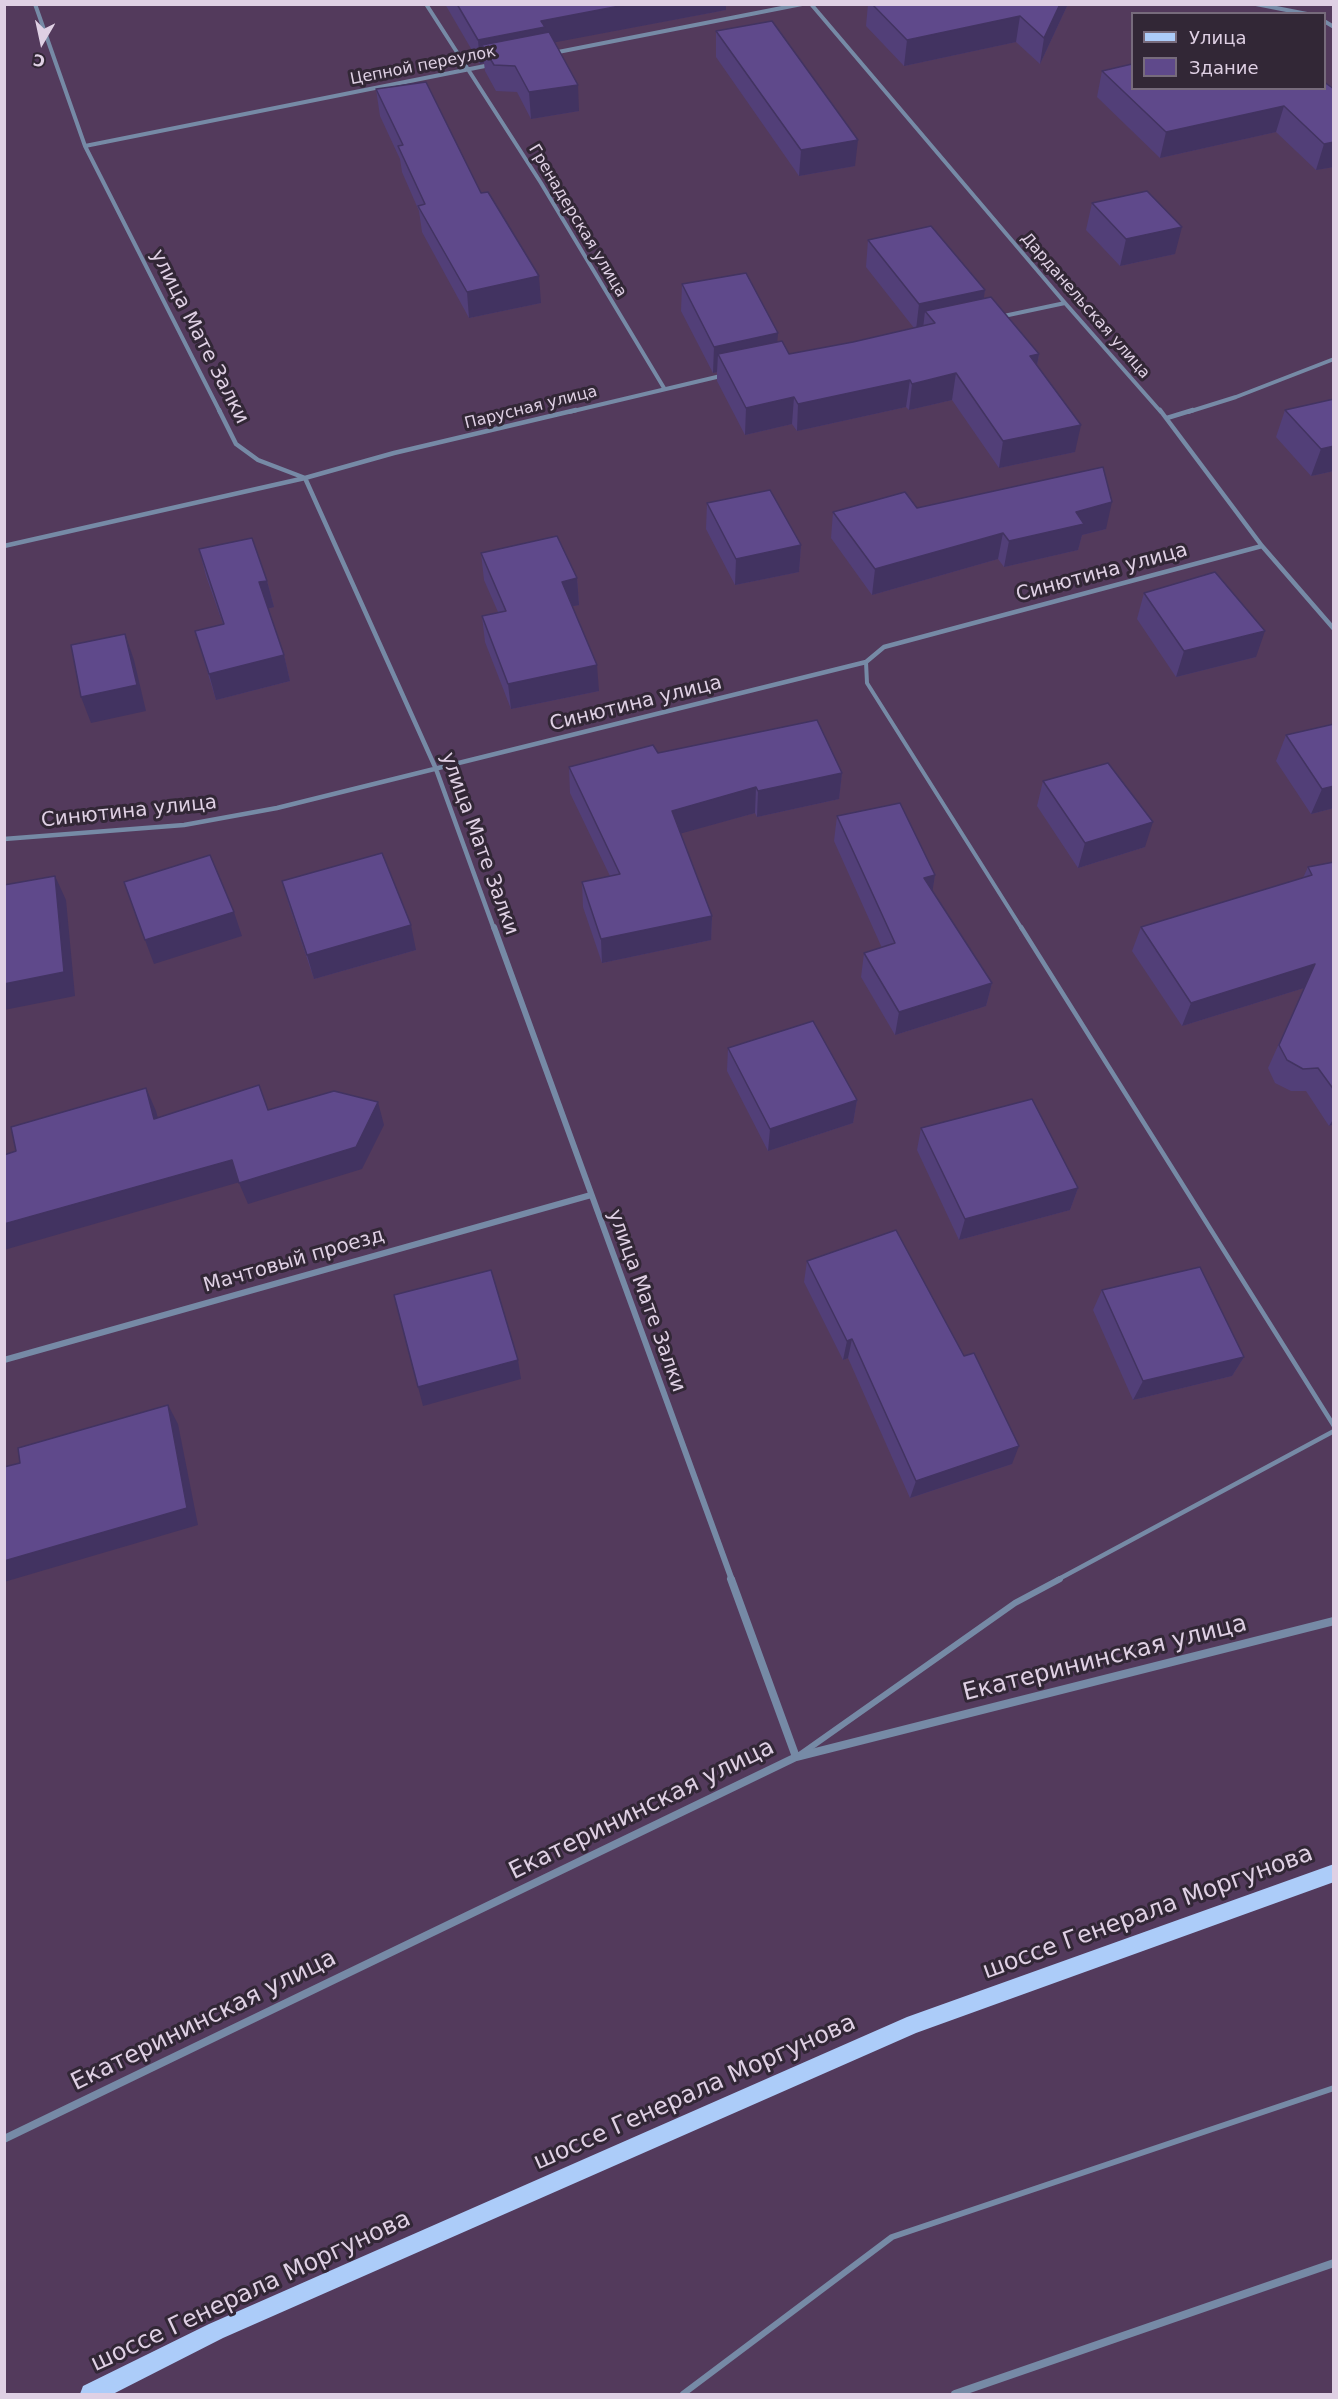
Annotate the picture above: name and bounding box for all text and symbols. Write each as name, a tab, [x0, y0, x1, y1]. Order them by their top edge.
north arrow	[12, 12, 72, 72]
legend	[1131, 12, 1326, 90]
text: Улица	[1189, 27, 1246, 48]
street label: Цепной переулок	[349, 42, 497, 90]
text: С	[32, 50, 46, 71]
text: Здание	[1189, 57, 1259, 78]
street label: Гренадерская улица	[524, 141, 630, 301]
street label: Дарданельская улица	[1016, 229, 1154, 383]
street label: улица Мате Залки	[145, 246, 253, 428]
street label: Парусная улица	[463, 382, 599, 434]
street label: Синютина улица	[1014, 539, 1190, 607]
street label: Синютина улица	[547, 671, 725, 737]
street label: улица Мате Залки	[435, 749, 523, 939]
street label: Синютина улица	[40, 791, 218, 833]
street label: улица Мате Залки	[602, 1206, 690, 1396]
street label: Мачтовый проезд	[201, 1224, 387, 1298]
street label: Екатерининская улица	[960, 1610, 1250, 1708]
street label: Екатерининская улица	[505, 1733, 779, 1887]
street label: шоссе Генерала Моргунова	[979, 1840, 1317, 1986]
street label: Екатерининская улица	[67, 1944, 341, 2098]
street label: шоссе Генерала Моргунова	[529, 2009, 861, 2177]
street label: шоссе Генерала Моргунова	[87, 2205, 415, 2379]

